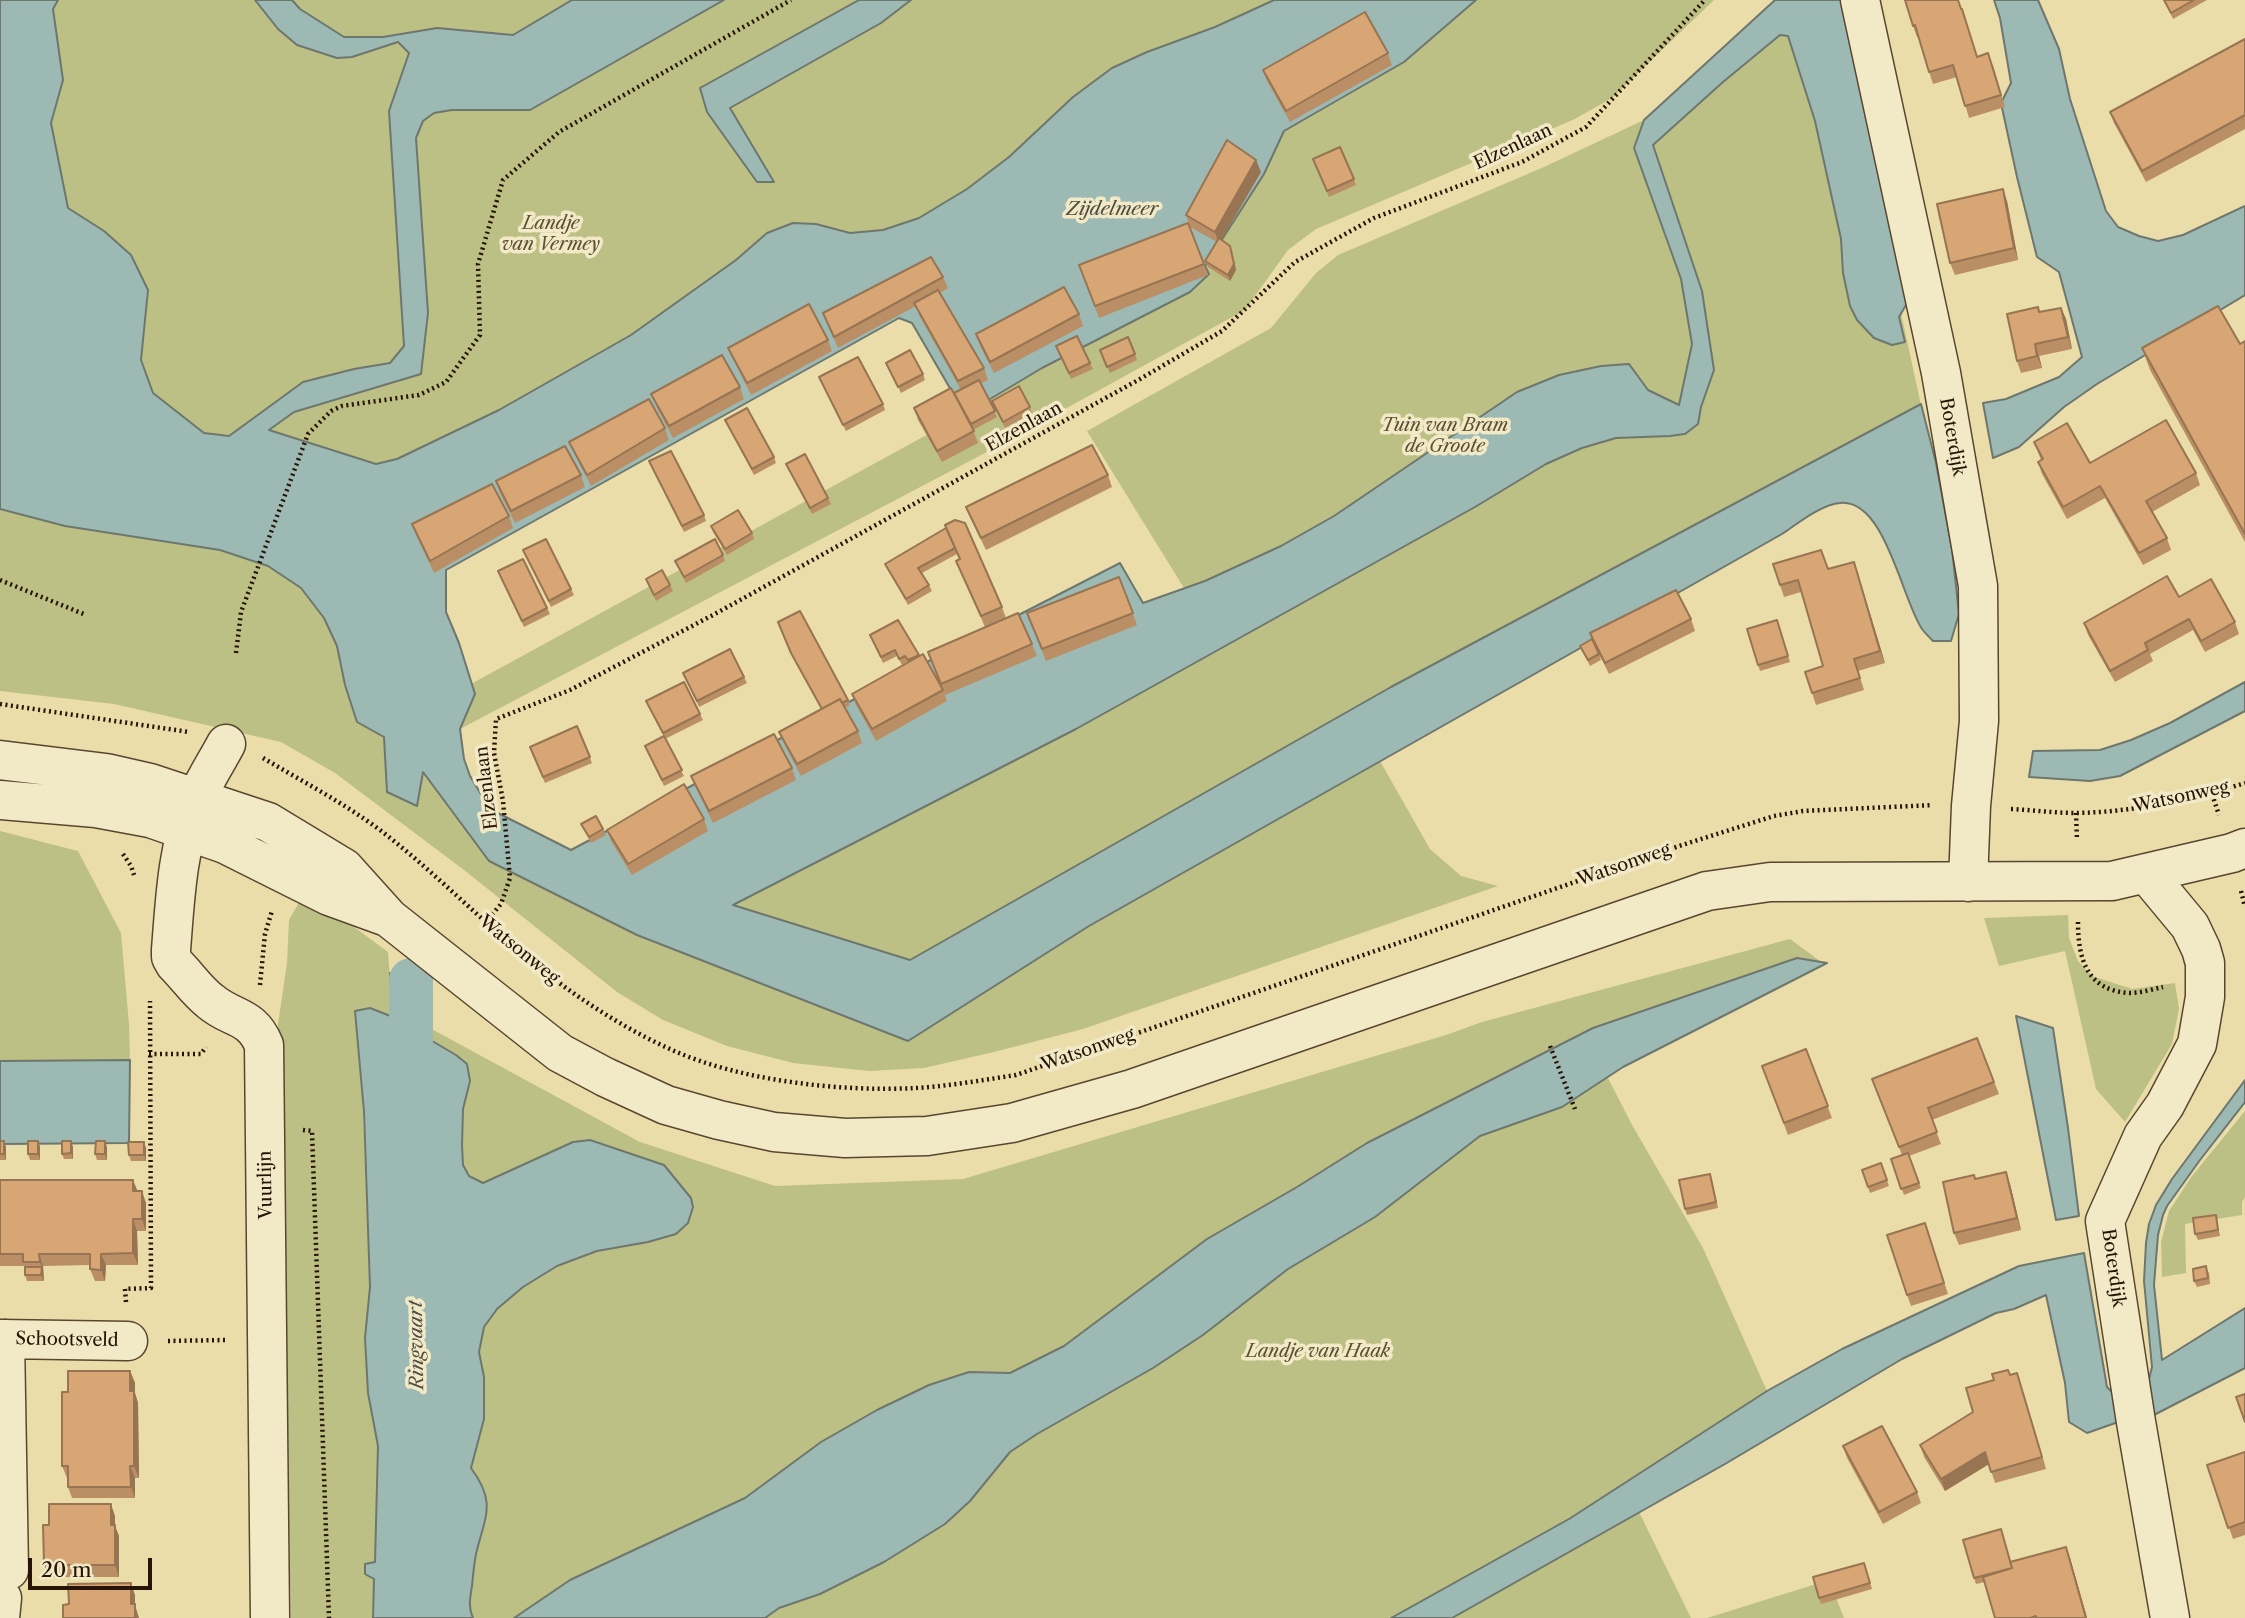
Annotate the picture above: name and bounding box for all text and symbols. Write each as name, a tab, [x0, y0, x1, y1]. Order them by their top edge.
street label: Elzenlaan	[1470, 119, 1556, 175]
water label: Zijdelmeer	[1066, 199, 1158, 221]
park label: Landje van Vermey	[502, 213, 600, 256]
street label: Boterdijk	[1934, 396, 1970, 478]
street label: Elzenlaan	[982, 397, 1066, 457]
park label: Tuin van Bram de Groote	[1382, 415, 1508, 458]
street label: Elzenlaan	[471, 745, 503, 831]
street label: Watsonweg	[2131, 776, 2231, 818]
street label: Watsonweg	[1574, 839, 1674, 891]
street label: Watsonweg	[474, 911, 564, 989]
street label: Watsonweg	[1038, 1024, 1138, 1076]
street label: Vuurlijn	[255, 1150, 277, 1220]
street label: Boterdijk	[2097, 1227, 2129, 1309]
water label: Ringvaart	[405, 1300, 429, 1390]
street label: Schootsveld	[15, 1328, 119, 1352]
park label: Landje van Haak	[1246, 1341, 1390, 1363]
scale bar	[32, 1544, 156, 1588]
text: 20 m	[41, 1557, 92, 1582]

